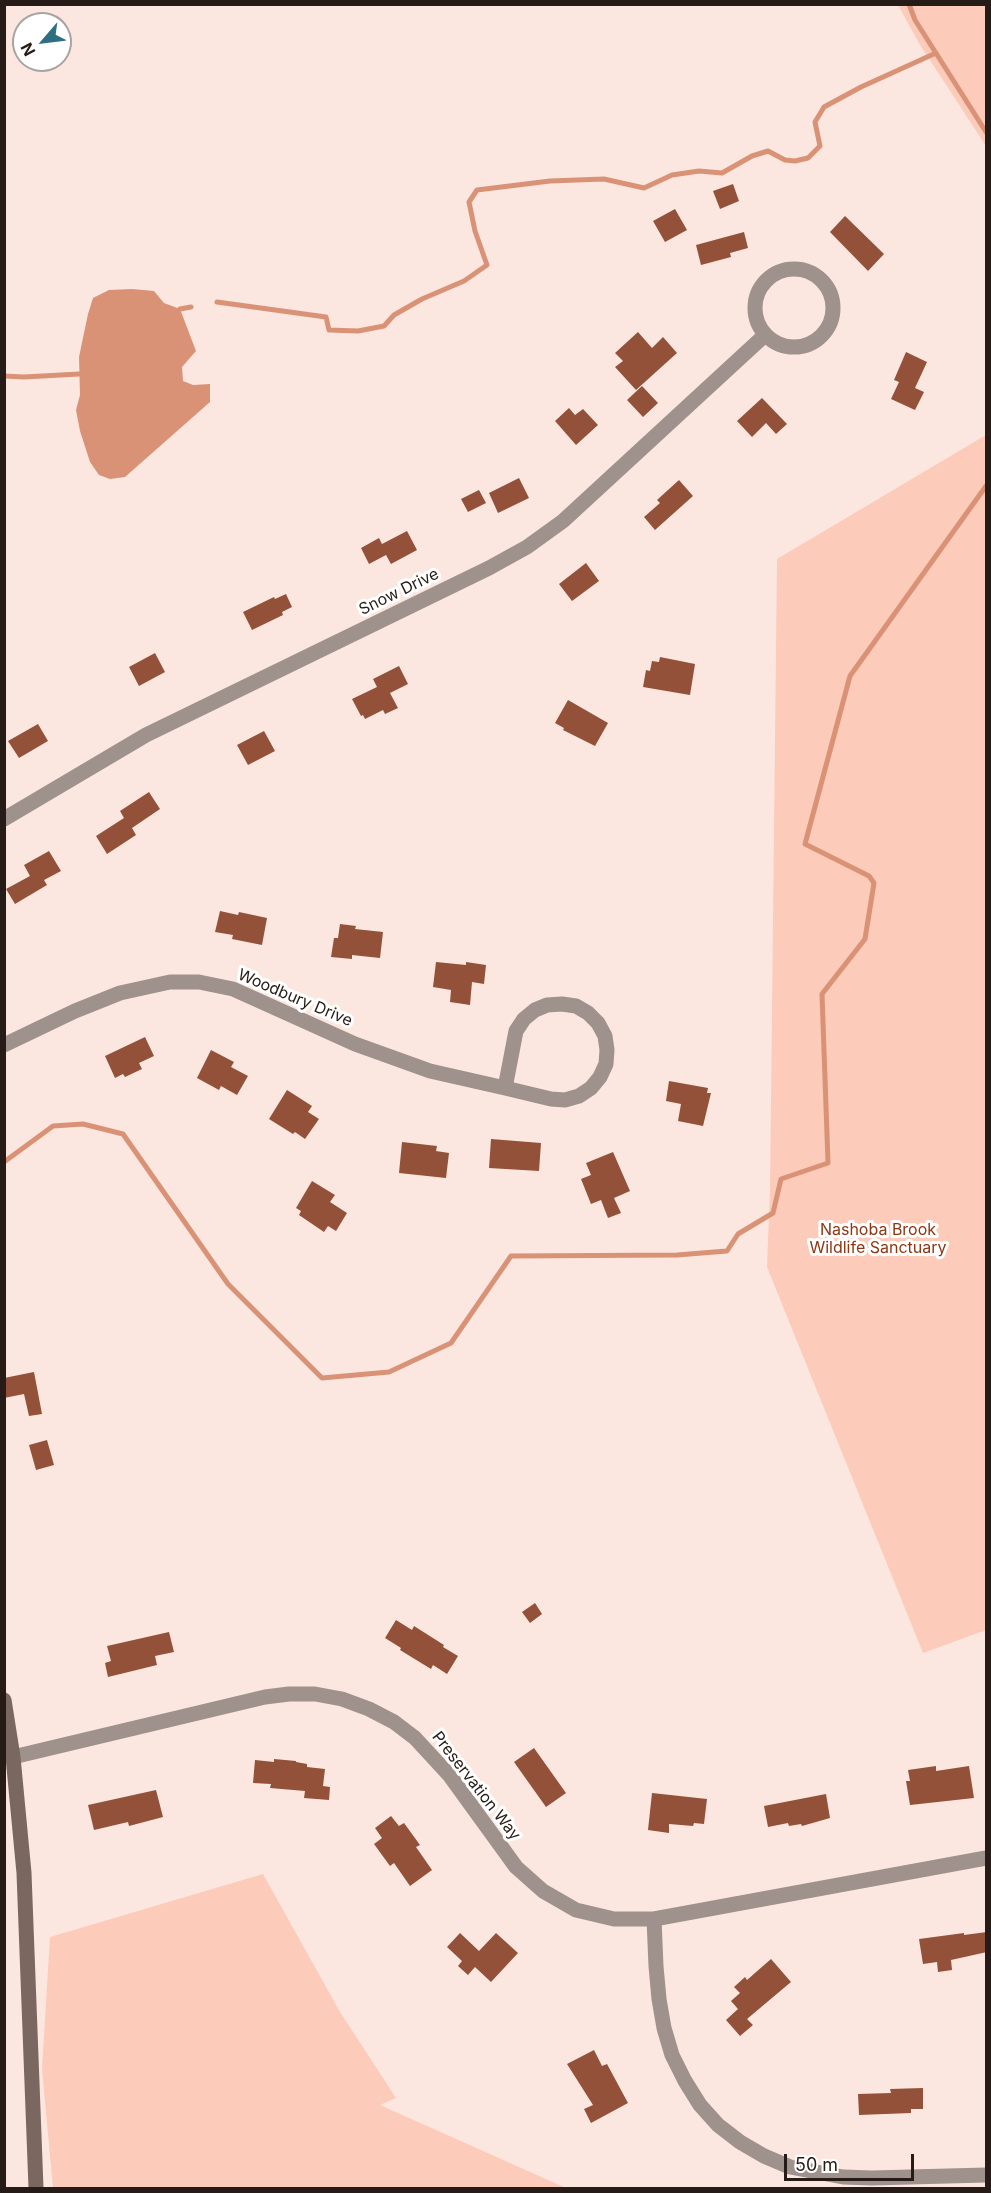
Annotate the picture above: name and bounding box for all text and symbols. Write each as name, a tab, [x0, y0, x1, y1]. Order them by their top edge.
north arrow	[12, 12, 72, 72]
text: N	[16, 39, 40, 60]
street label: Snow Drive	[356, 564, 442, 620]
street label: Woodbury Drive	[235, 965, 355, 1031]
park label: Nashoba Brook Wildlife Sanctuary	[809, 1220, 947, 1258]
street label: Preservation Way	[428, 1728, 524, 1844]
scale bar	[787, 2142, 918, 2180]
text: 50 m	[795, 2154, 838, 2175]

